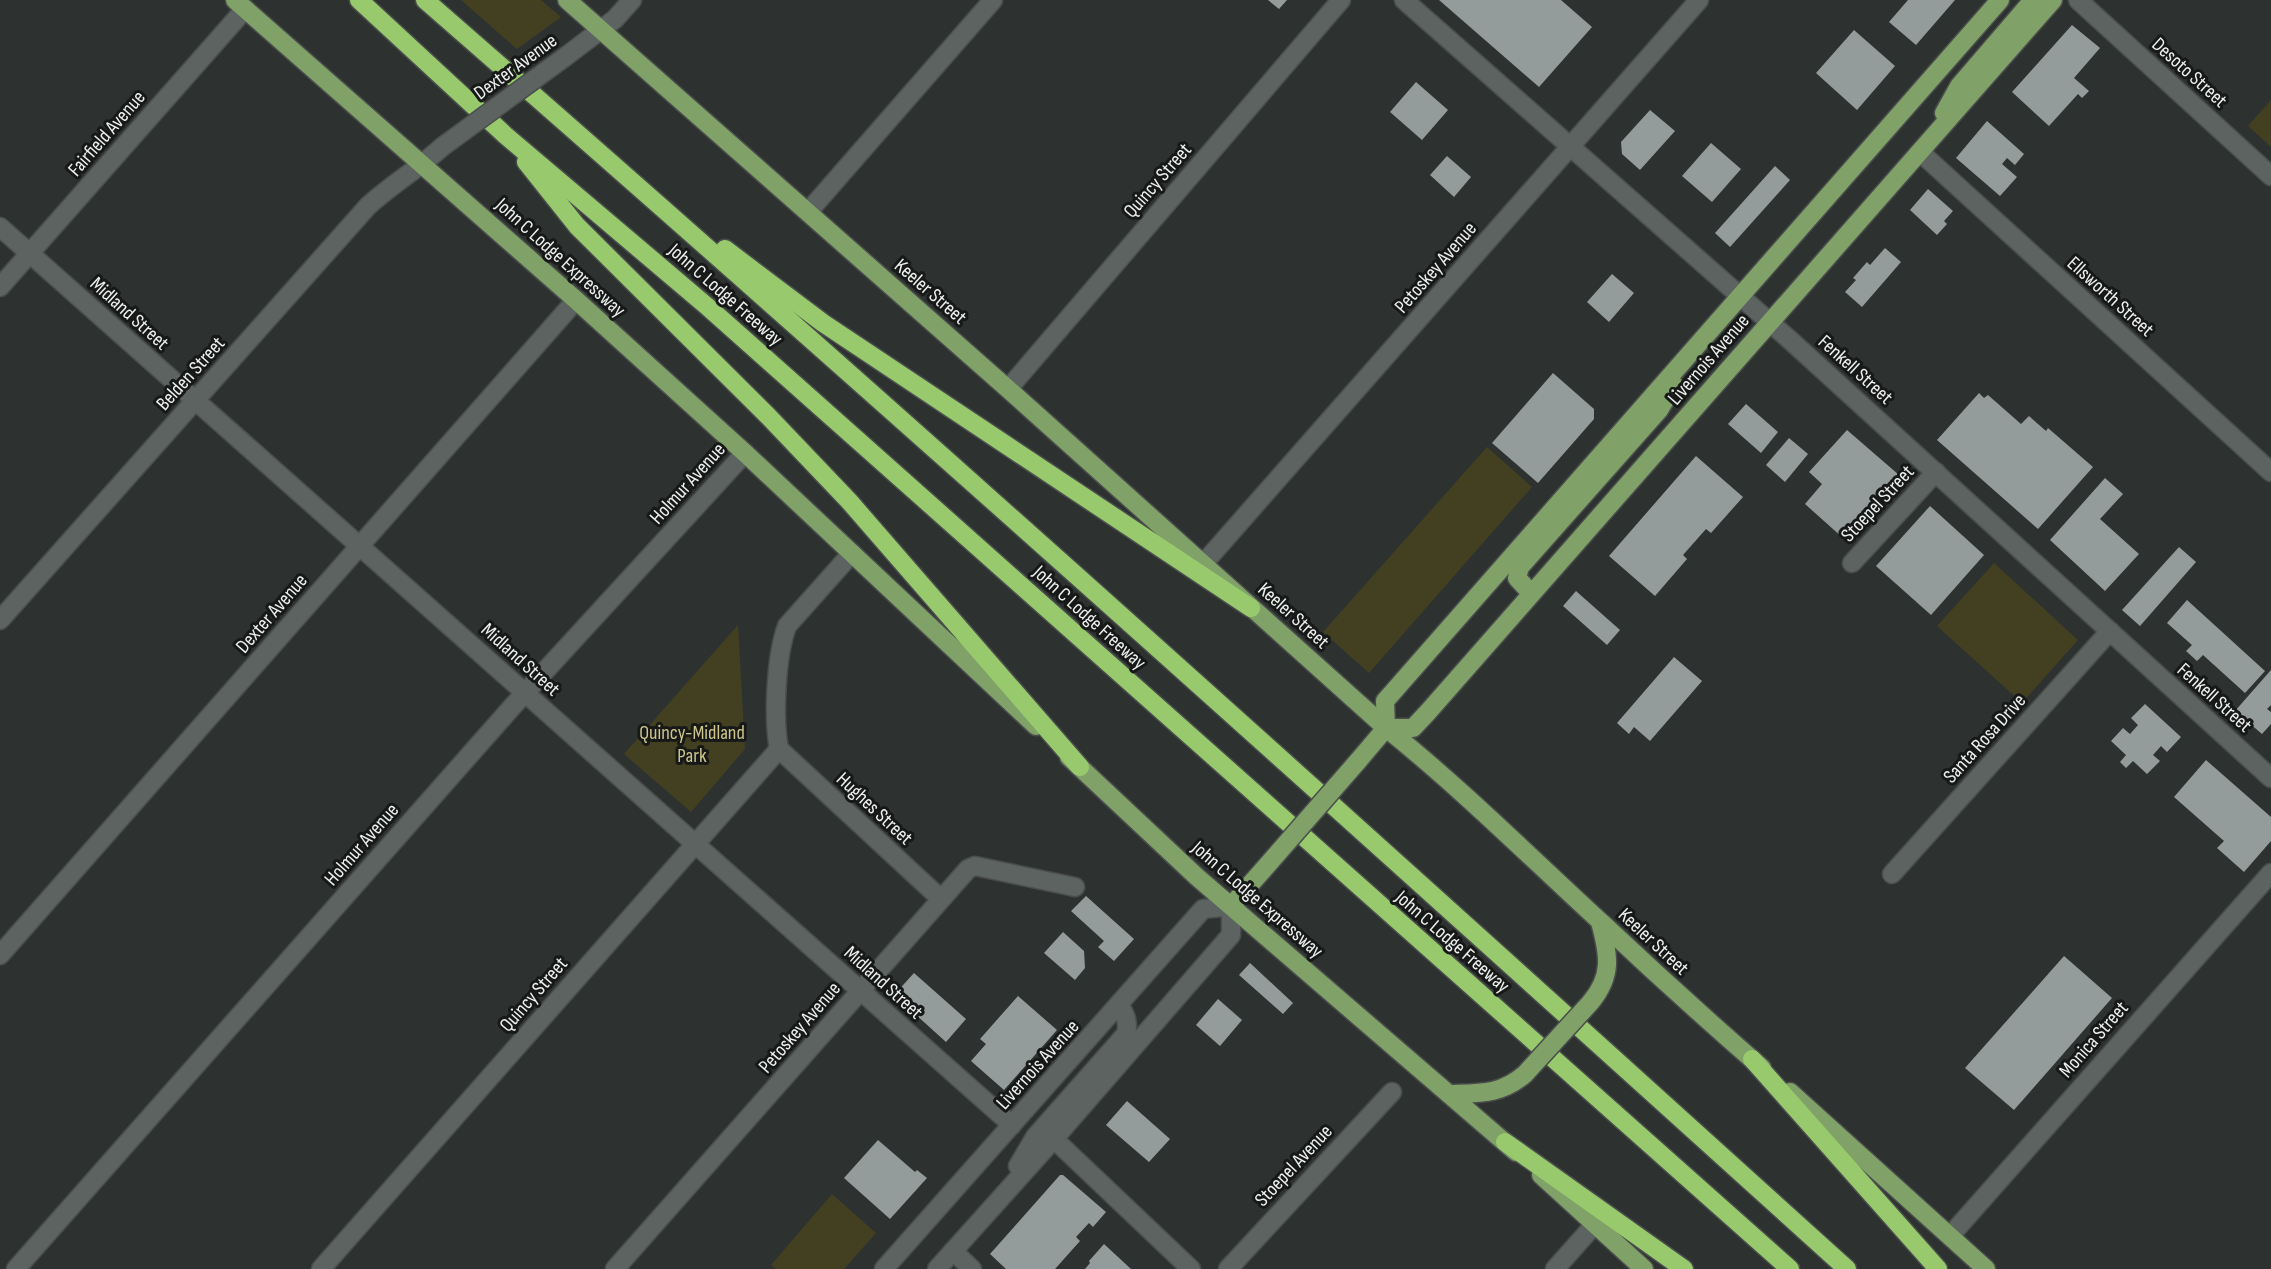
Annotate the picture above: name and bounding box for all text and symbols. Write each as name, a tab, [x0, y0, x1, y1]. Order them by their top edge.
street label: Dexter Avenue	[469, 29, 562, 105]
street label: Desoto Street	[2147, 33, 2232, 113]
street label: Fairfield Avenue	[63, 86, 150, 181]
street label: Quincy Street	[1119, 138, 1197, 223]
street label: John C Lodge Expressway	[490, 192, 630, 323]
street label: Petoskey Avenue	[1390, 217, 1482, 318]
street label: John C Lodge Freeway	[662, 238, 788, 351]
street label: Ellsworth Street	[2062, 252, 2159, 342]
street label: Keeler Street	[889, 254, 971, 330]
street label: Midland Street	[85, 272, 174, 355]
street label: Livernois Avenue	[1663, 309, 1755, 410]
street label: Fenkell Street	[1813, 330, 1898, 409]
street label: Belden Street	[151, 332, 230, 416]
street label: Holmur Avenue	[645, 438, 731, 529]
street label: Stoepel Street	[1836, 460, 1919, 547]
street label: John C Lodge Freeway	[1027, 560, 1151, 675]
street label: Dexter Avenue	[231, 569, 313, 658]
street label: Keeler Street	[1253, 577, 1334, 654]
street label: Midland Street	[476, 618, 565, 701]
street label: Fenkell Street	[2172, 658, 2257, 737]
street label: Santa Rosa Drive	[1938, 689, 2031, 788]
park label: Quincy-Midland Park	[639, 721, 745, 768]
street label: Hughes Street	[831, 767, 917, 850]
street label: Holmur Avenue	[320, 799, 404, 891]
street label: John C Lodge Expressway	[1186, 835, 1328, 964]
street label: John C Lodge Freeway	[1389, 885, 1515, 998]
street label: Keeler Street	[1613, 903, 1694, 980]
street label: Midland Street	[839, 941, 928, 1024]
street label: Quincy Street	[495, 952, 573, 1037]
street label: Petoskey Avenue	[754, 977, 846, 1078]
street label: Monica Street	[2054, 997, 2133, 1083]
street label: Livernois Avenue	[991, 1015, 1084, 1114]
street label: Stoepel Avenue	[1250, 1120, 1338, 1212]

